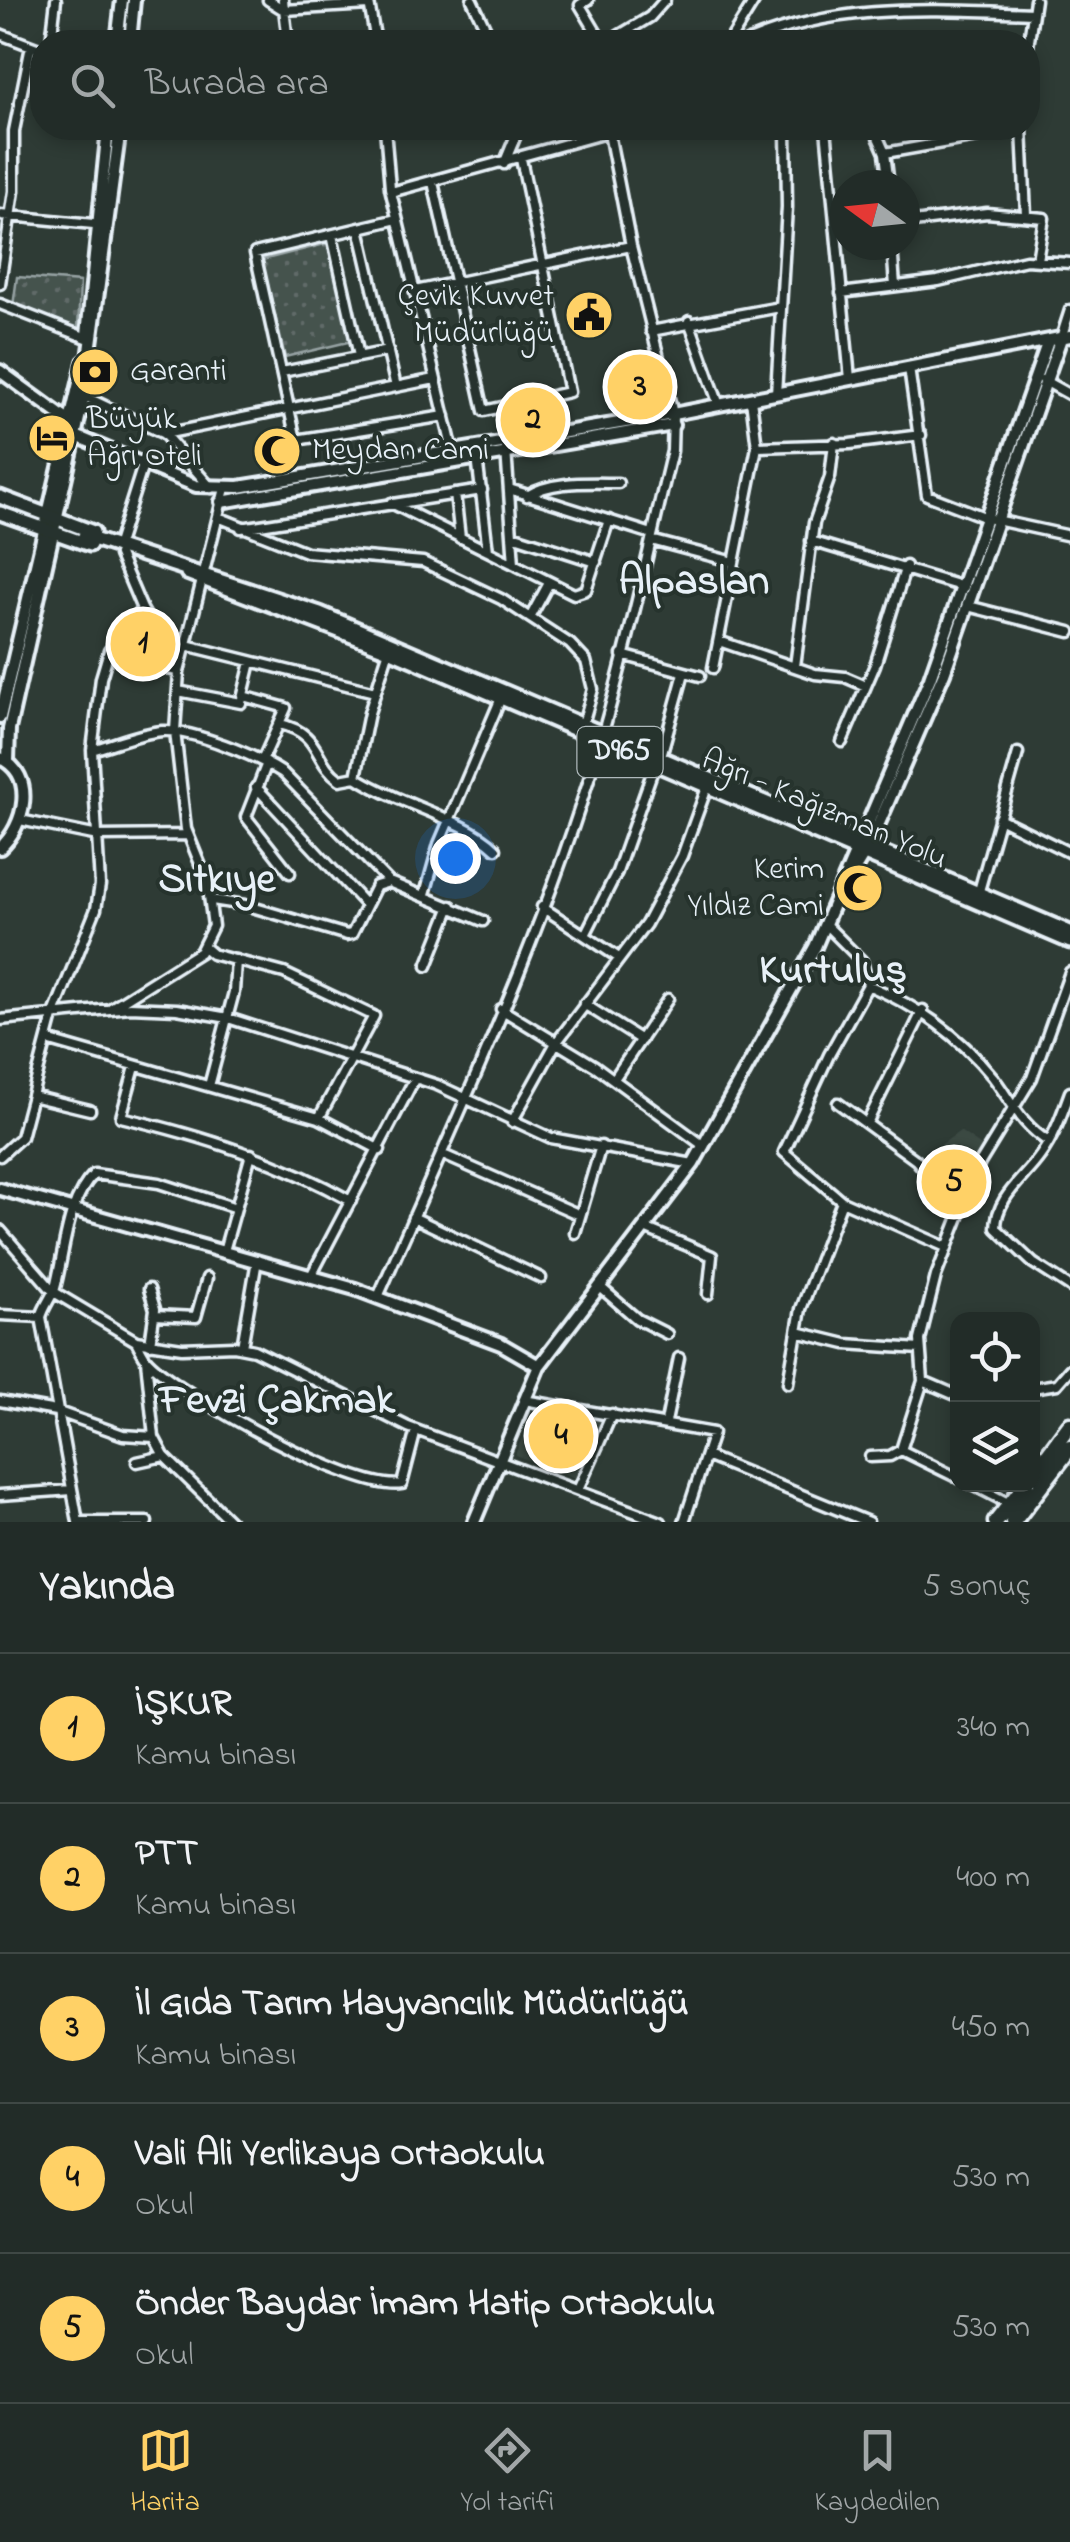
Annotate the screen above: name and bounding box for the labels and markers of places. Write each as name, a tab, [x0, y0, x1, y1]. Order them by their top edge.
place label: Çevik Kuvvet Müdürlüğü	[397, 274, 554, 359]
public building icon: Çevik Kuvvet Müdürlüğü	[563, 289, 615, 341]
bank icon: Garanti	[69, 346, 121, 398]
place label: Garanti	[130, 349, 227, 396]
pin: 3	[608, 350, 672, 424]
pin: 2	[500, 382, 566, 458]
place label: Büyük Ağrı Oteli	[86, 397, 202, 482]
hotel icon: Büyük Ağrı Oteli	[26, 412, 78, 464]
mosque icon: Meydan Cami	[251, 425, 303, 477]
place label: Meydan Cami	[312, 428, 489, 475]
pin: 1	[110, 606, 176, 682]
place label: Kerim Yıldız Cami	[688, 847, 824, 931]
mosque icon: Kerim Yıldız Cami	[833, 862, 885, 914]
pin: 5	[922, 1144, 986, 1220]
pin: 4	[528, 1398, 594, 1474]

